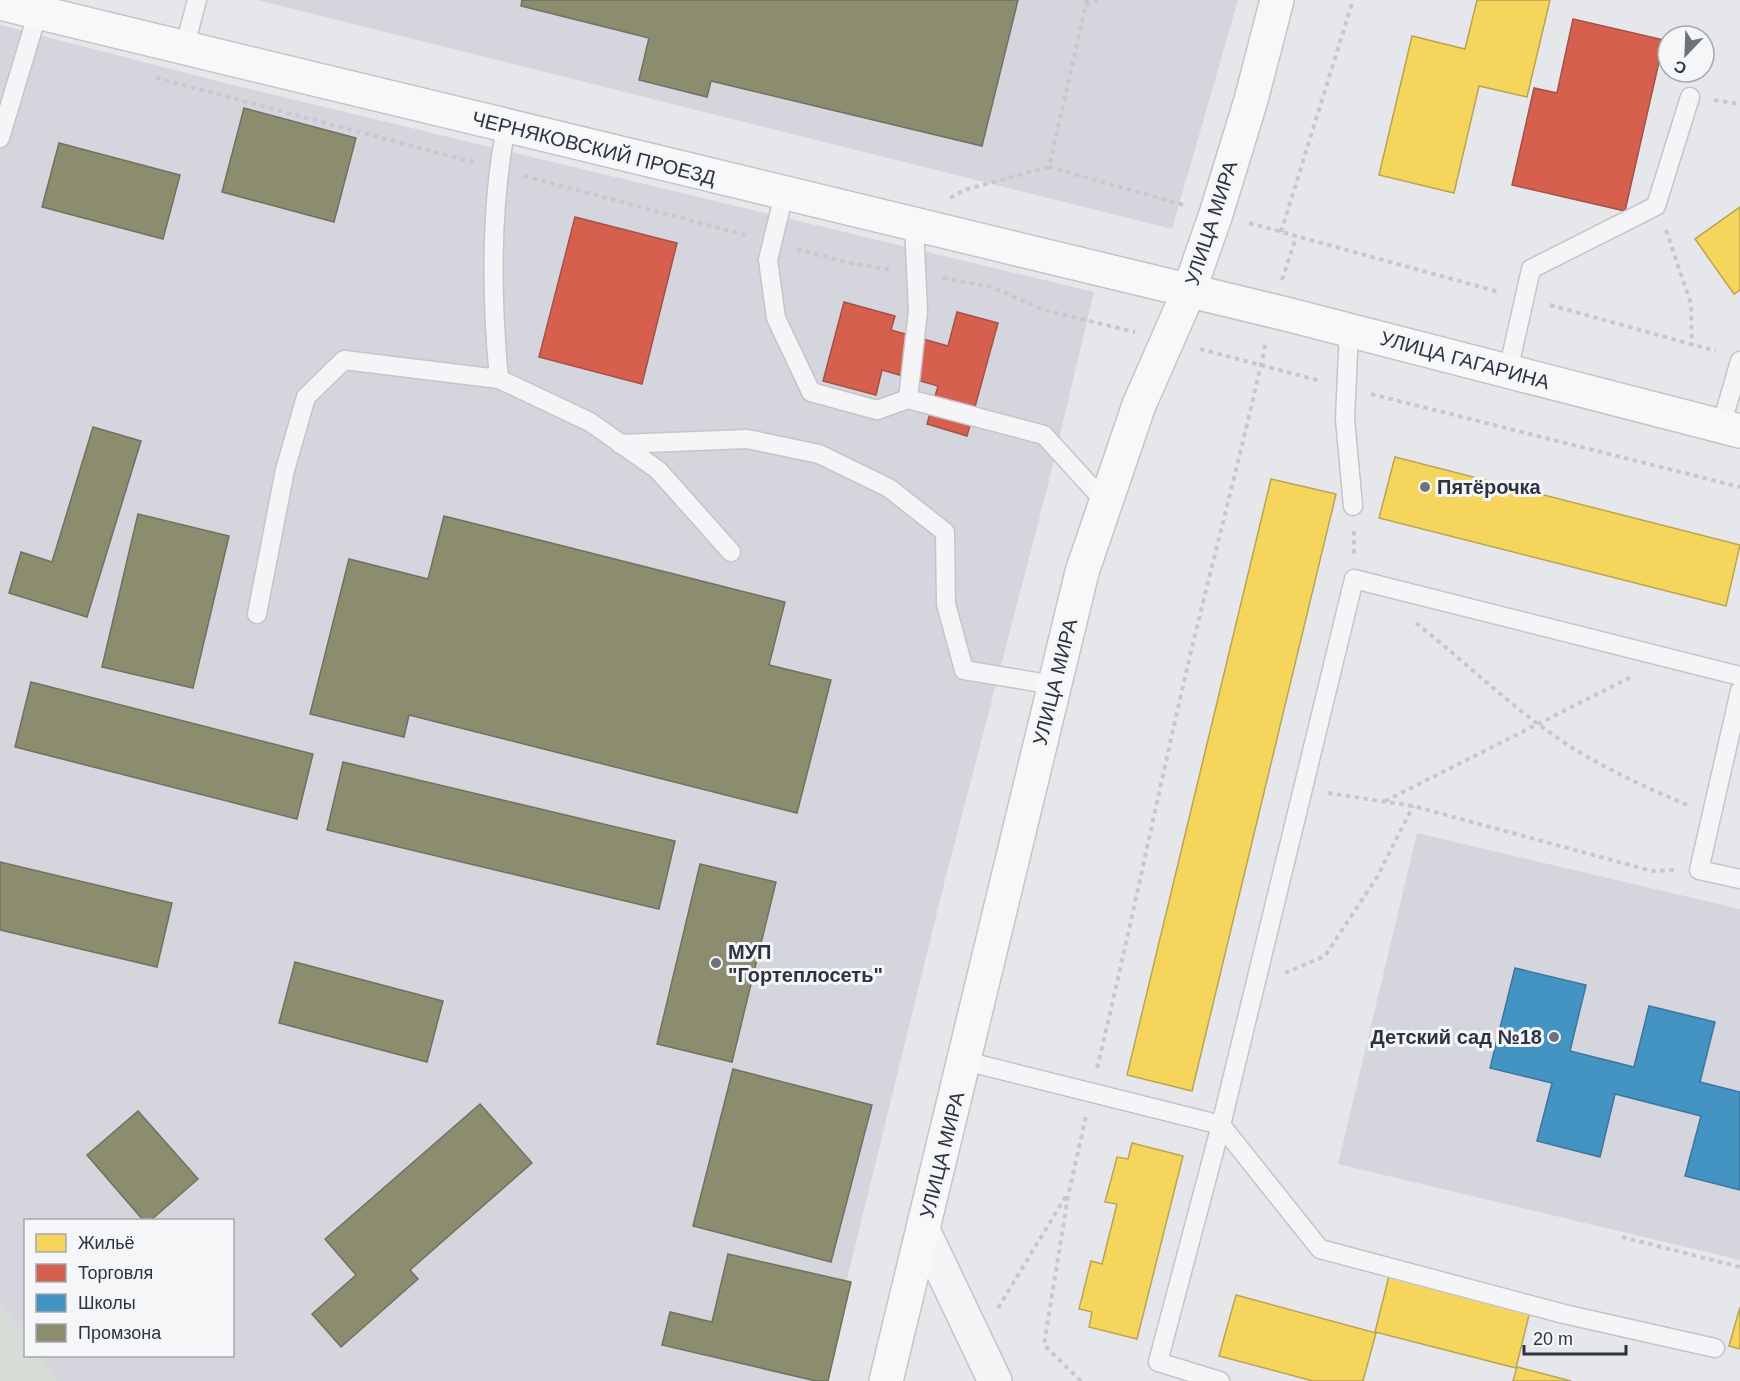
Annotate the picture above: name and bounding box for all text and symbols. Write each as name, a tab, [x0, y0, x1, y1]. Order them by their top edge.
north arrow	[1656, 24, 1716, 84]
text: С	[1671, 57, 1689, 77]
street label: ЧЕРНЯКОВСКИЙ ПРОЕЗД	[470, 106, 719, 189]
street label: УЛИЦА МИРА	[1181, 157, 1242, 288]
street label: УЛИЦА ГАГАРИНА	[1378, 327, 1553, 393]
place label: Пятёрочка	[1437, 476, 1542, 498]
marker: Пятёрочка	[1418, 480, 1432, 494]
street label: УЛИЦА МИРА	[1029, 616, 1082, 748]
place label: МУП "Гортеплосеть"	[728, 941, 883, 986]
marker: МУП "Гортеплосеть"	[709, 956, 723, 970]
place label: Детский сад №18	[1371, 1026, 1542, 1048]
marker: Детский сад №18	[1547, 1030, 1561, 1044]
street label: УЛИЦА МИРА	[916, 1089, 969, 1221]
legend	[24, 1219, 234, 1357]
text: Жильё	[78, 1233, 135, 1253]
text: Торговля	[78, 1263, 153, 1283]
text: Школы	[78, 1293, 136, 1313]
scale bar	[1524, 1318, 1626, 1356]
text: Промзона	[78, 1323, 162, 1343]
text: 20 m	[1533, 1329, 1573, 1349]

